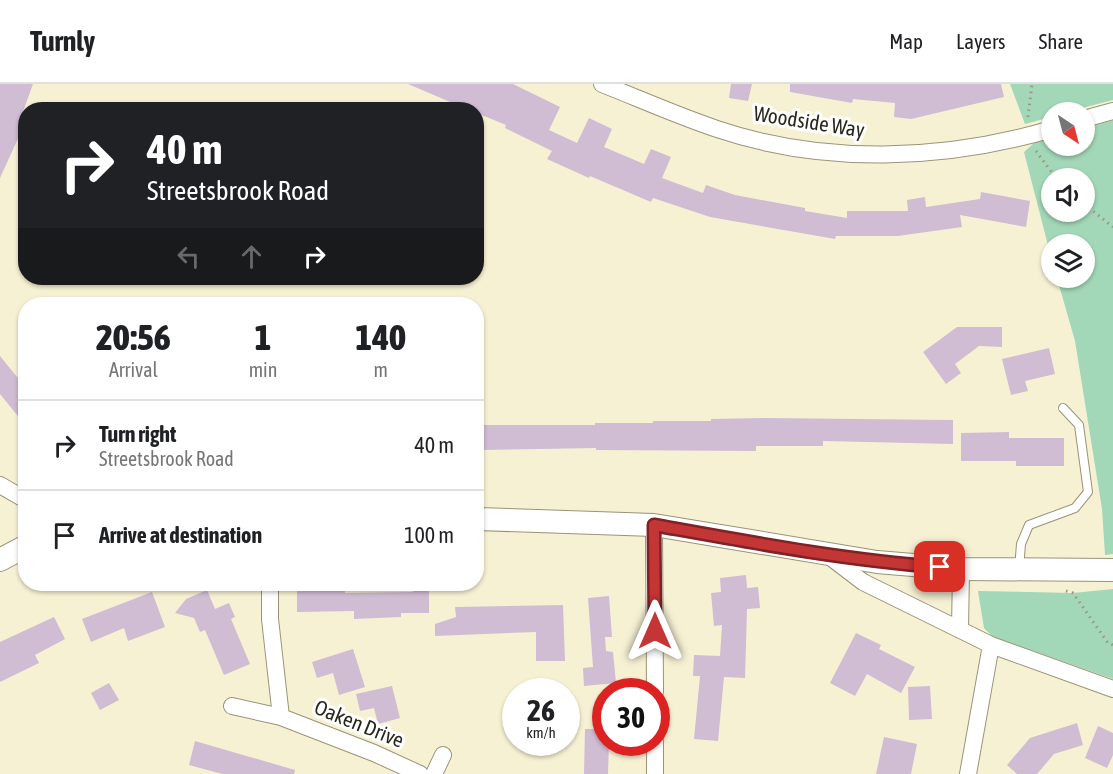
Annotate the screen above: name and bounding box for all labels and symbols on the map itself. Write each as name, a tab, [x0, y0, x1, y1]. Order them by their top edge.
street label: Woodside Way	[752, 100, 867, 142]
north arrow	[1041, 102, 1095, 156]
pin	[914, 541, 965, 592]
position arrow	[623, 599, 687, 663]
speed limit sign: 30	[592, 678, 670, 756]
street label: Oaken Drive	[311, 694, 408, 752]

